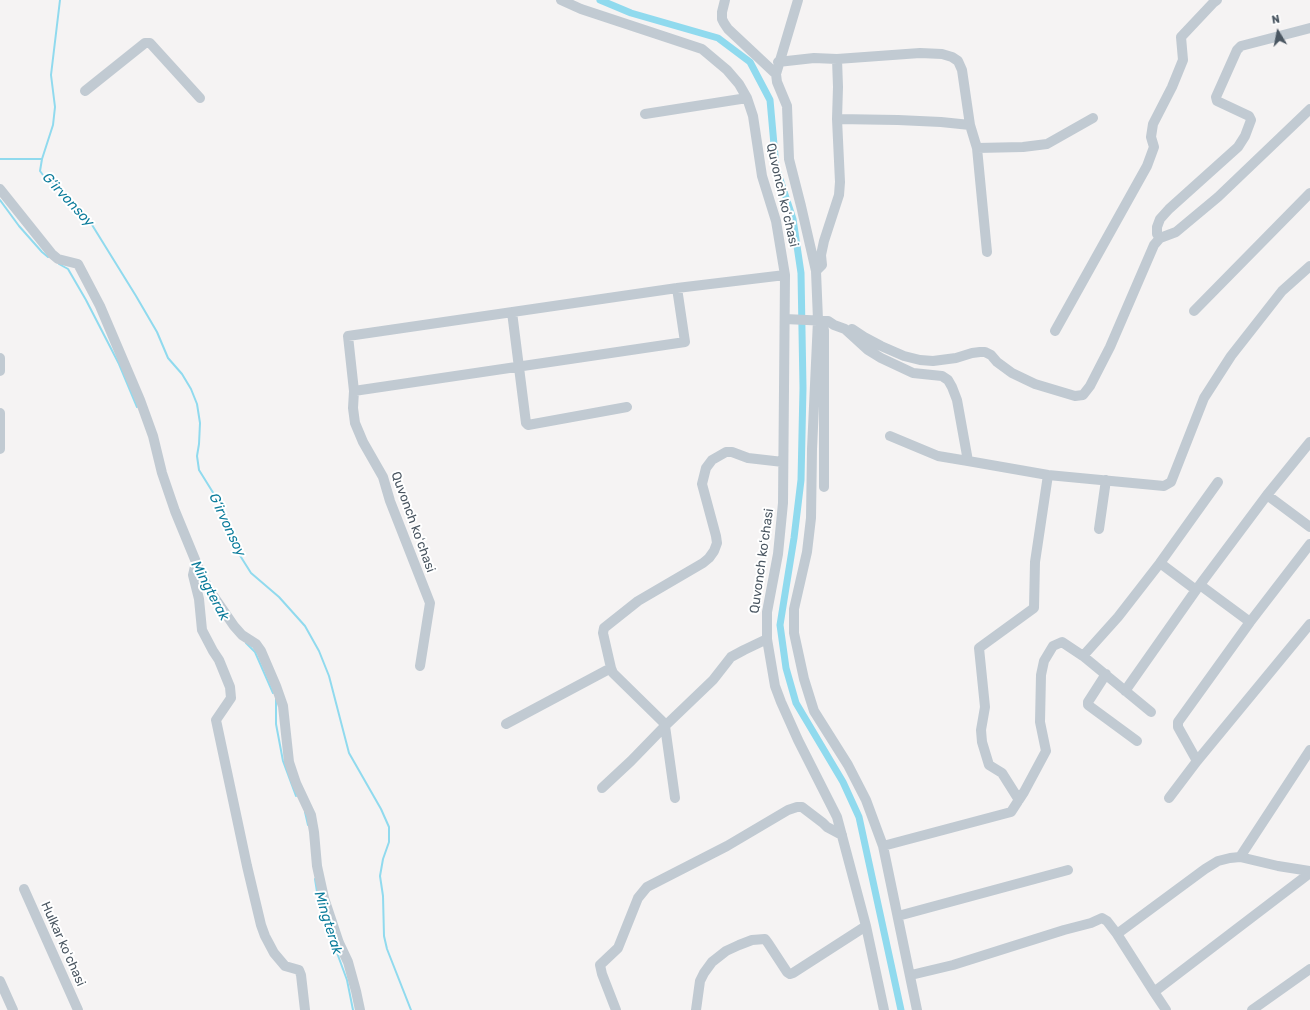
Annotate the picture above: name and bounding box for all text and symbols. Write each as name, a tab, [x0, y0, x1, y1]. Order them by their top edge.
north arrow	[1258, 12, 1298, 52]
text: N	[1271, 13, 1281, 27]
street label: Quvonch koʻchasi	[762, 142, 802, 248]
water label: G‘irvonsoy	[39, 169, 97, 231]
street label: Quvonch koʻchasi	[388, 470, 438, 574]
water label: G‘irvonsoy	[205, 491, 249, 559]
street label: Quvonch koʻchasi	[747, 507, 777, 615]
water label: Mingterak	[187, 558, 233, 624]
water label: Mingterak	[310, 889, 346, 957]
street label: Hulkar koʻchasi	[37, 899, 89, 989]

